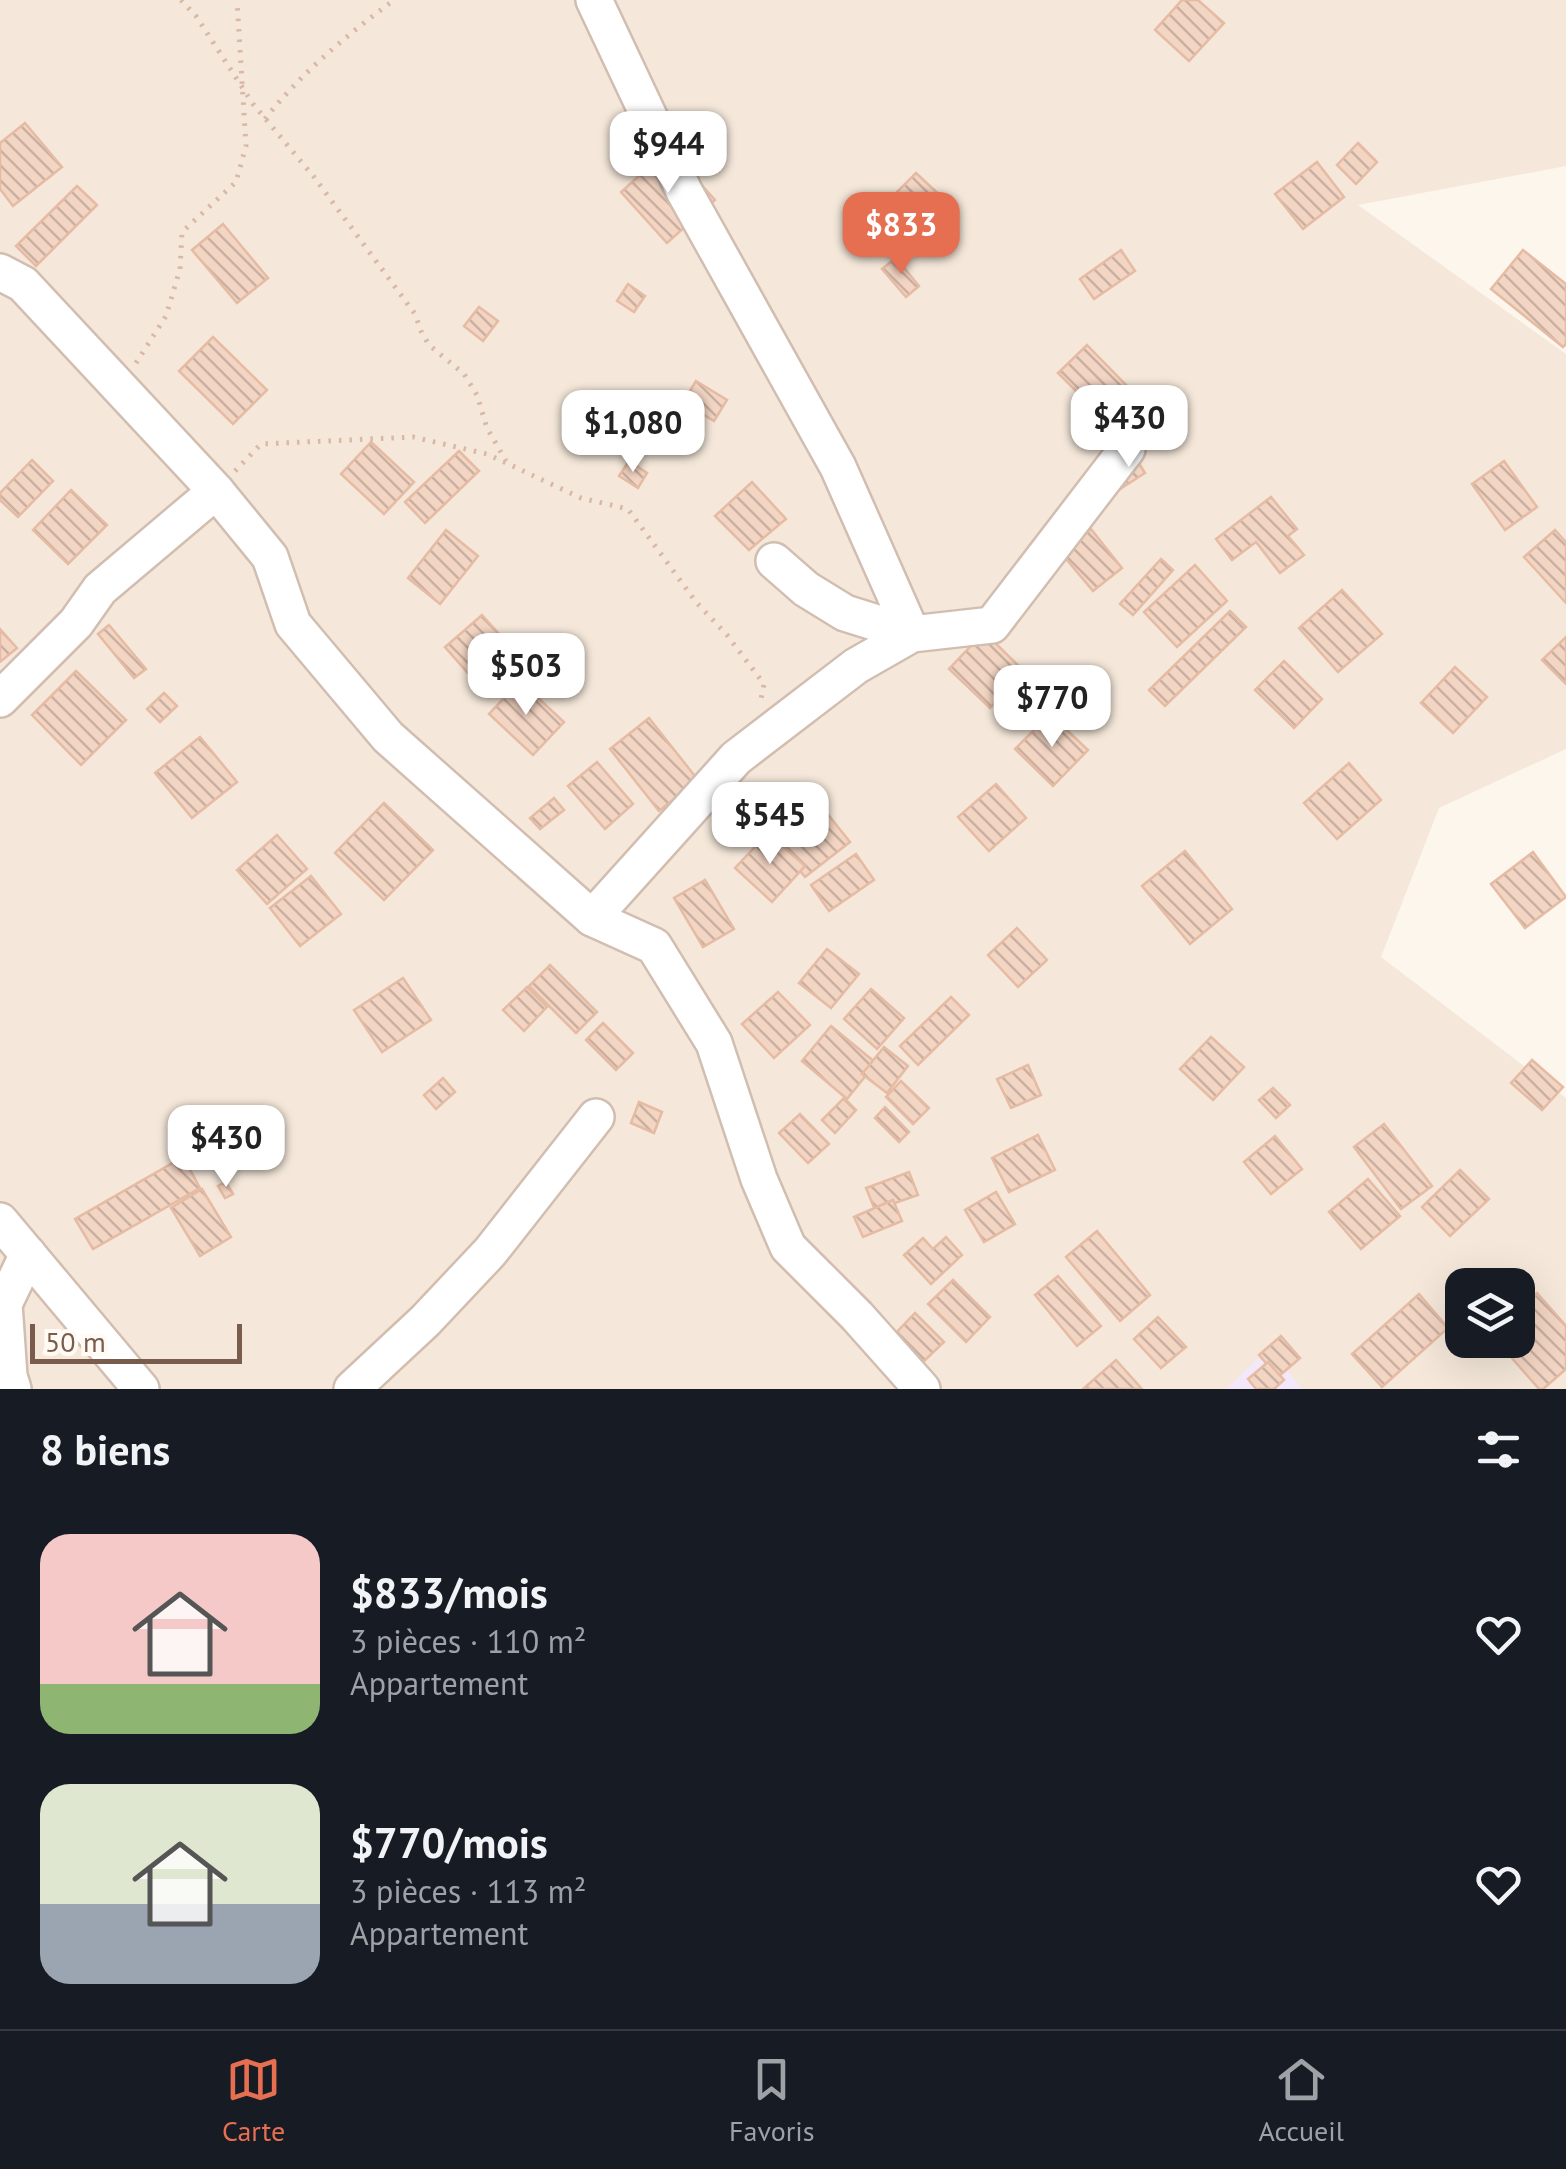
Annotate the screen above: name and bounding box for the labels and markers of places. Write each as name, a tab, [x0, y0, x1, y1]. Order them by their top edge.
pin: $944	[609, 111, 727, 196]
pin: $833	[842, 192, 960, 277]
pin: $430	[1070, 385, 1188, 470]
pin: $1,080	[552, 390, 714, 475]
pin: $503	[467, 633, 585, 718]
pin: $770	[993, 665, 1111, 750]
pin: $545	[711, 782, 829, 867]
pin: $430	[167, 1105, 285, 1190]

